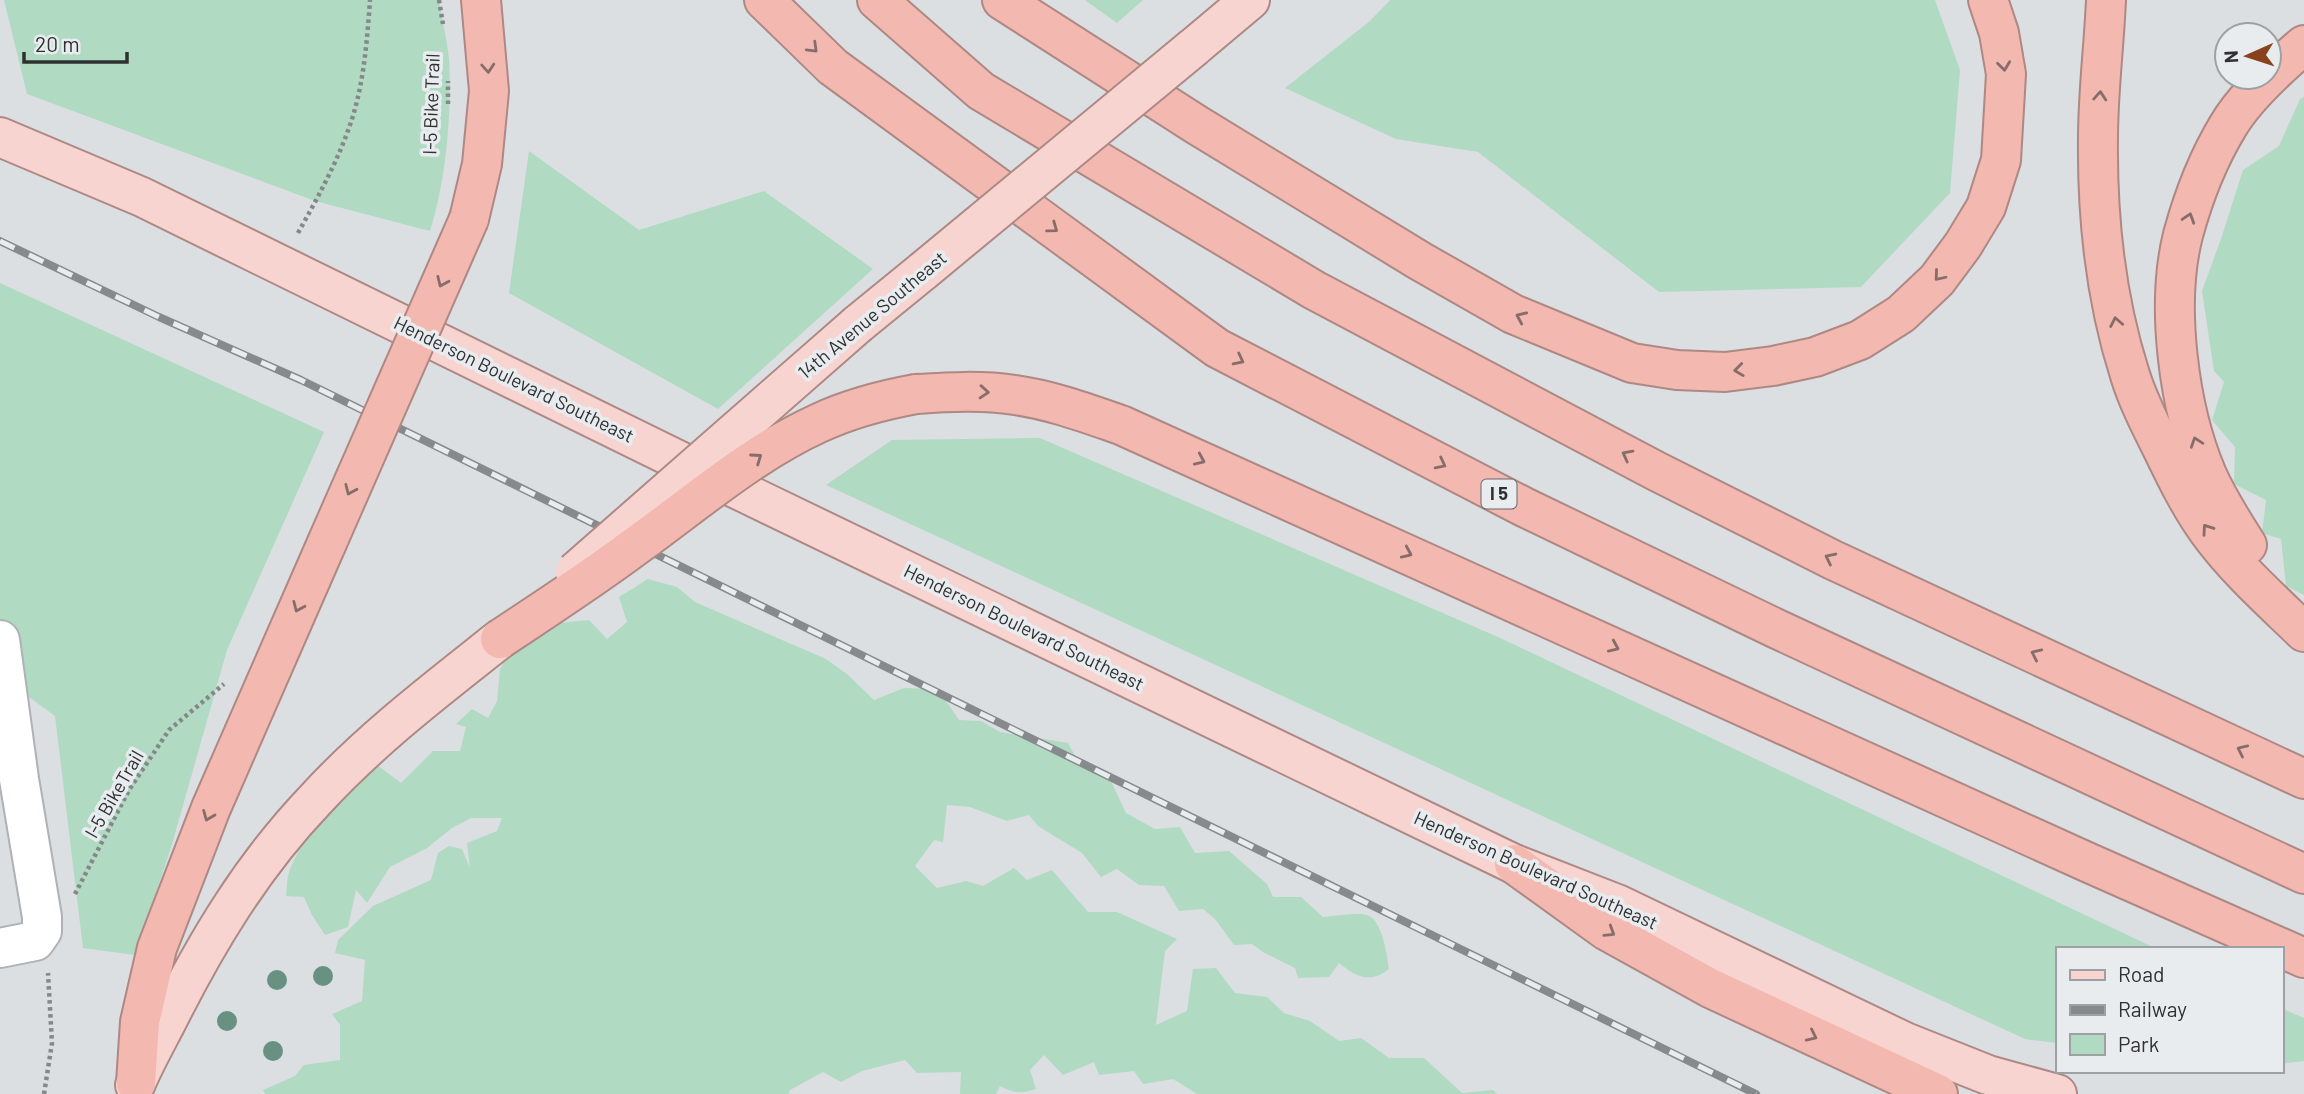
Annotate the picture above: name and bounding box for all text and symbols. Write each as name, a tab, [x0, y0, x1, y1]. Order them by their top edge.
scale bar	[24, 21, 128, 65]
north arrow	[2213, 21, 2283, 91]
text: 20 m	[35, 31, 80, 56]
one-way arrow	[805, 39, 818, 52]
text: N	[2219, 50, 2242, 64]
street label: I-5 Bike Trail	[417, 53, 444, 155]
one-way arrow	[1997, 60, 2012, 72]
one-way arrow	[480, 63, 495, 74]
one-way arrow	[2093, 90, 2108, 101]
one-way arrow	[2180, 213, 2195, 225]
one-way arrow	[1045, 220, 1058, 233]
street label: 14th Avenue Southeast	[793, 246, 951, 383]
one-way arrow	[1935, 268, 1947, 281]
one-way arrow	[436, 275, 450, 287]
street label: Henderson Boulevard Southeast	[390, 310, 638, 447]
one-way arrow	[1516, 311, 1529, 325]
one-way arrow	[2109, 316, 2124, 328]
one-way arrow	[1231, 351, 1244, 365]
one-way arrow	[1733, 362, 1745, 377]
one-way arrow	[979, 385, 990, 400]
one-way arrow	[2190, 437, 2204, 449]
one-way arrow	[1621, 450, 1634, 464]
one-way arrow	[1193, 452, 1205, 466]
one-way arrow	[749, 454, 762, 466]
one-way arrow	[1434, 456, 1446, 470]
road number: I 5	[1482, 480, 1516, 508]
one-way arrow	[344, 483, 358, 495]
one-way arrow	[2203, 524, 2215, 537]
one-way arrow	[1400, 545, 1412, 559]
one-way arrow	[1825, 552, 1837, 566]
street label: Henderson Boulevard Southeast	[900, 558, 1148, 695]
one-way arrow	[293, 600, 307, 612]
one-way arrow	[1607, 639, 1620, 653]
one-way arrow	[2031, 648, 2043, 662]
one-way arrow	[2237, 744, 2249, 758]
street label: I-5 BikeTrail	[79, 746, 148, 842]
street label: Henderson Boulevard Southeast	[1411, 805, 1662, 934]
one-way arrow	[202, 809, 216, 821]
one-way arrow	[1602, 924, 1615, 937]
legend	[2056, 947, 2283, 1073]
text: Road	[2118, 961, 2164, 986]
text: Railway	[2118, 996, 2187, 1021]
one-way arrow	[1805, 1028, 1817, 1042]
text: Park	[2118, 1031, 2159, 1056]

